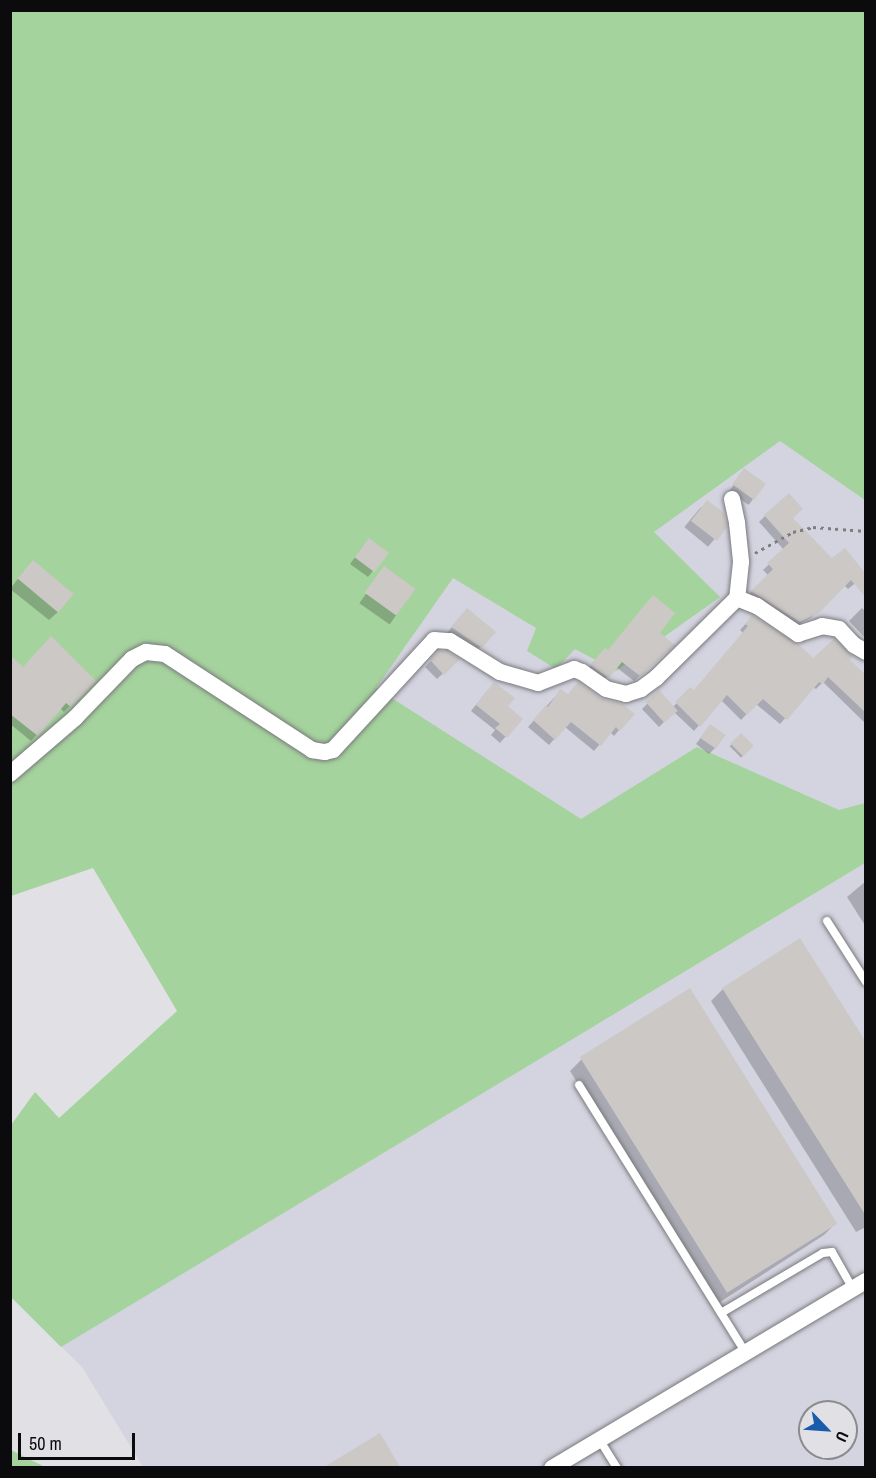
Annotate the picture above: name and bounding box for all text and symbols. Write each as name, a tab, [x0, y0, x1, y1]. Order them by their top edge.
north arrow	[798, 1400, 858, 1460]
scale bar	[21, 1421, 138, 1459]
text: U	[831, 1428, 854, 1446]
text: 50 m	[29, 1431, 62, 1456]

